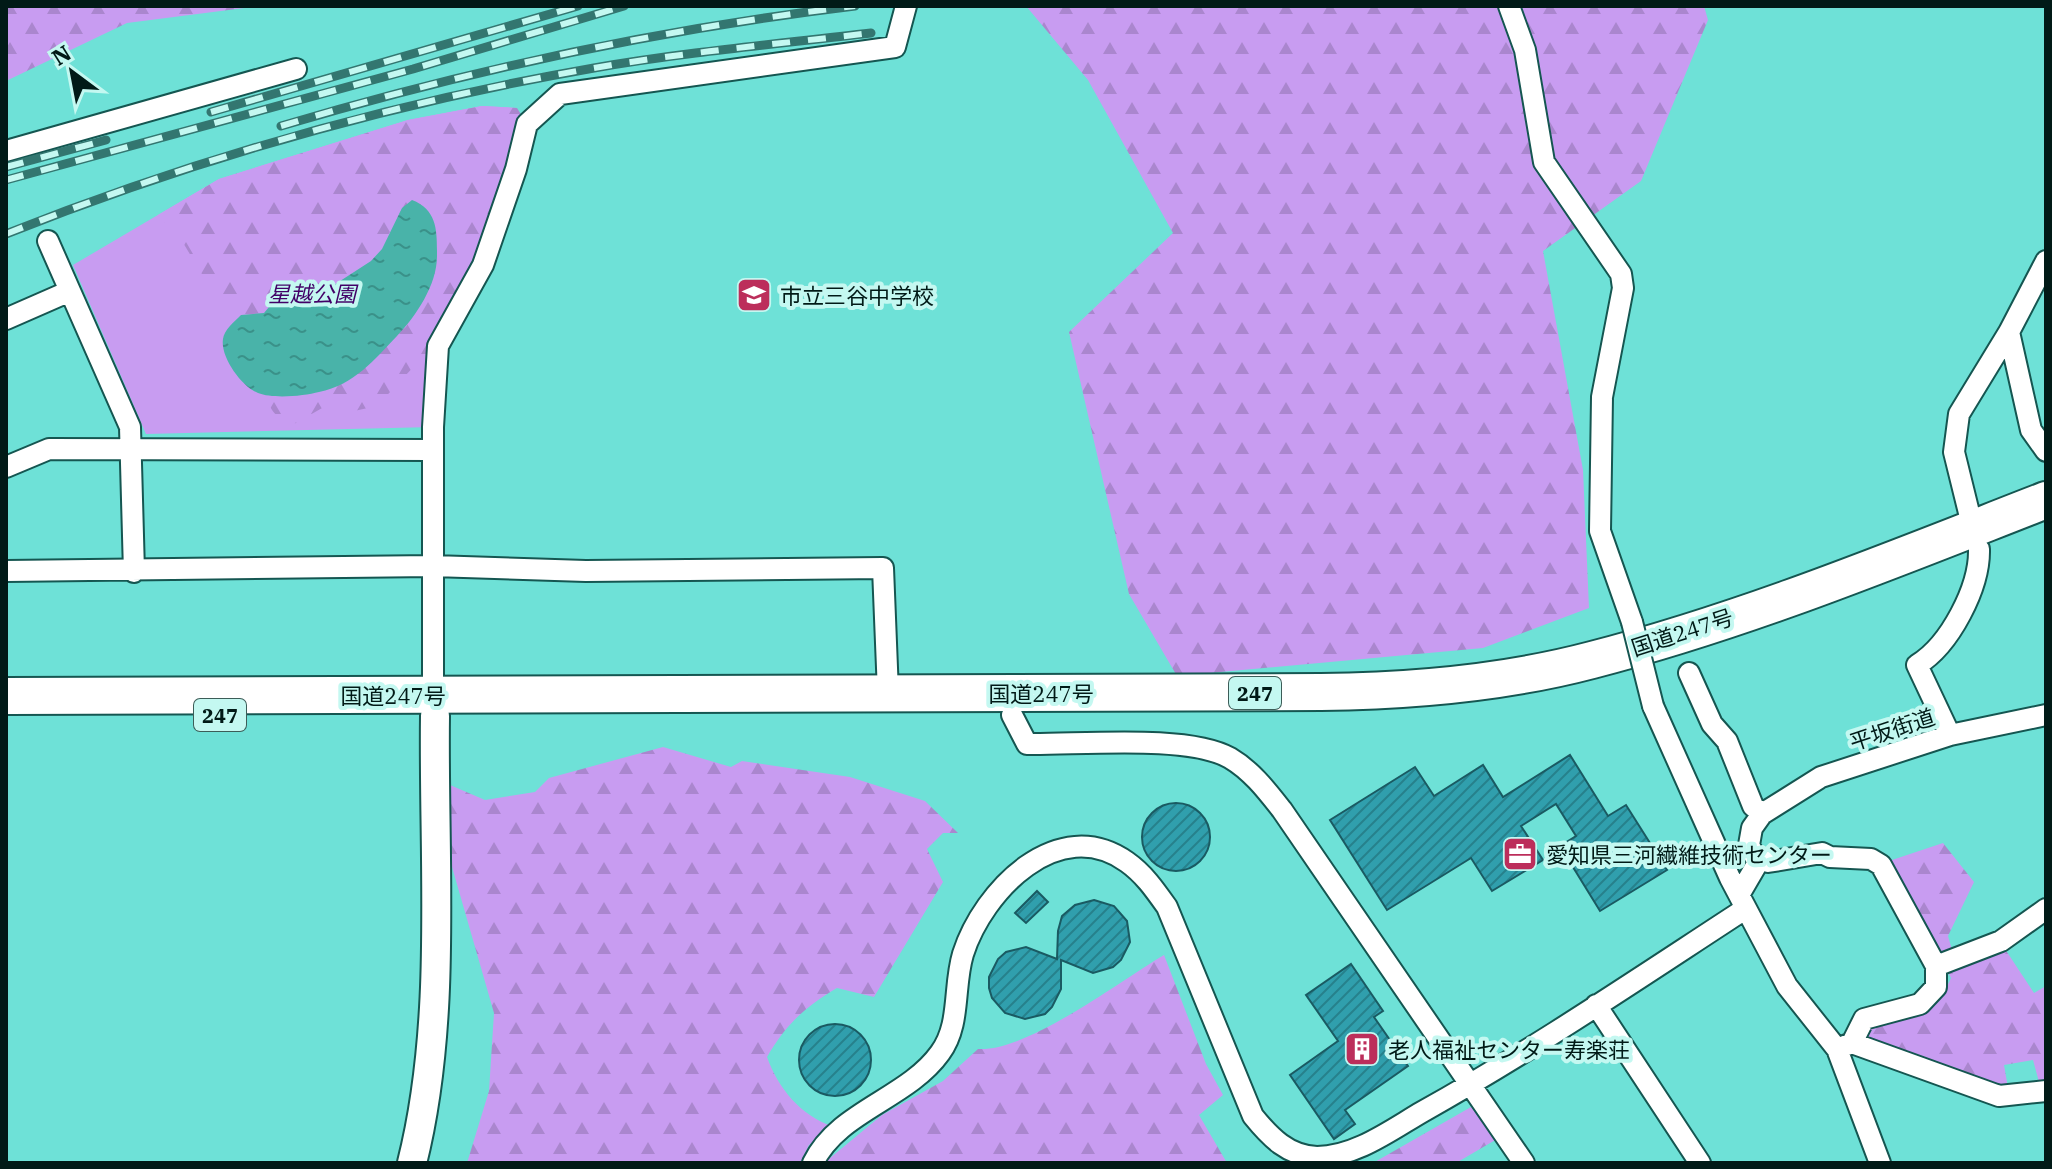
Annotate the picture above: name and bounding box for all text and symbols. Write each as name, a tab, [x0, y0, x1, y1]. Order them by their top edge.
north arrow	[32, 32, 112, 112]
text: N	[46, 38, 76, 72]
school or university icon: 市立三谷中学校	[735, 276, 773, 314]
park label: 星越公園	[268, 279, 359, 308]
place label: 市立三谷中学校	[780, 281, 934, 310]
street label: 国道247号	[1627, 602, 1737, 662]
road number: 247	[1229, 677, 1281, 709]
street label: 国道247号	[988, 679, 1094, 708]
street label: 国道247号	[340, 681, 446, 710]
road number: 247	[194, 699, 246, 731]
street label: 平坂街道	[1846, 702, 1938, 756]
office icon: 愛知県三河繊維技術センター	[1501, 835, 1539, 873]
place label: 愛知県三河繊維技術センター	[1546, 840, 1832, 869]
building icon: 老人福祉センター寿楽荘	[1343, 1030, 1381, 1068]
place label: 老人福祉センター寿楽荘	[1388, 1035, 1630, 1064]

